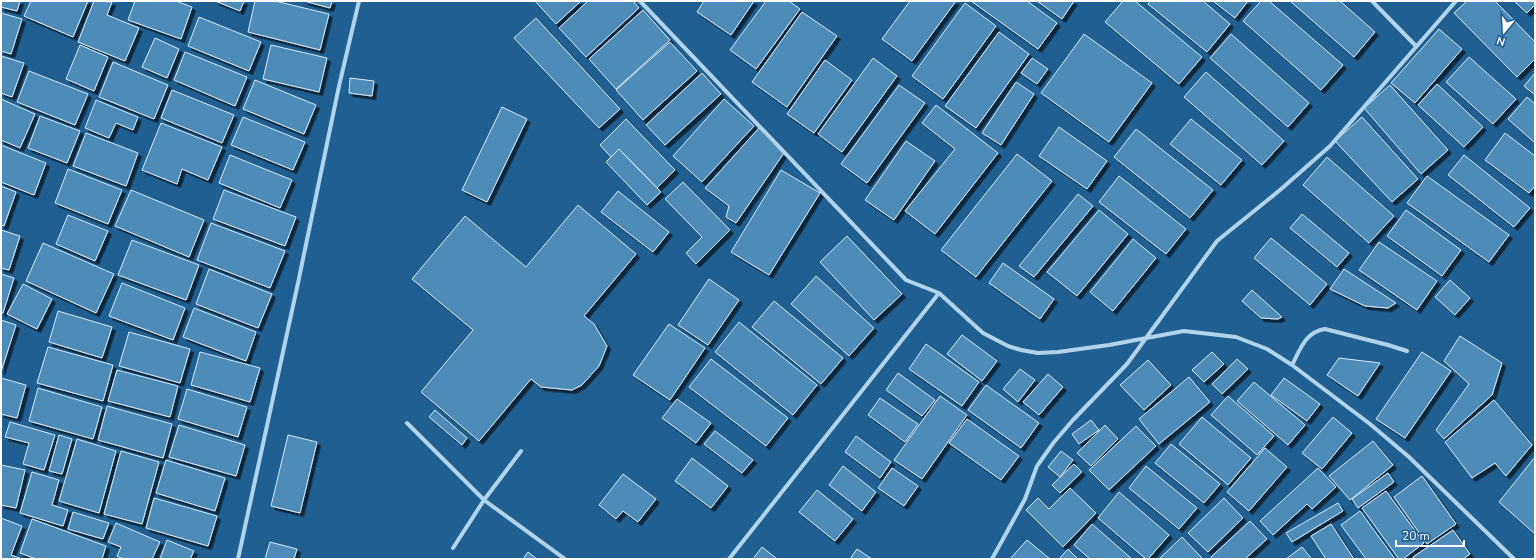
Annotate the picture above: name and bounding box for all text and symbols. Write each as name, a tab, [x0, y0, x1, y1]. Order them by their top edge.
north arrow	[1484, 12, 1524, 52]
text: N	[1495, 33, 1507, 49]
scale bar	[1396, 522, 1464, 548]
text: 20 m	[1402, 528, 1430, 544]

